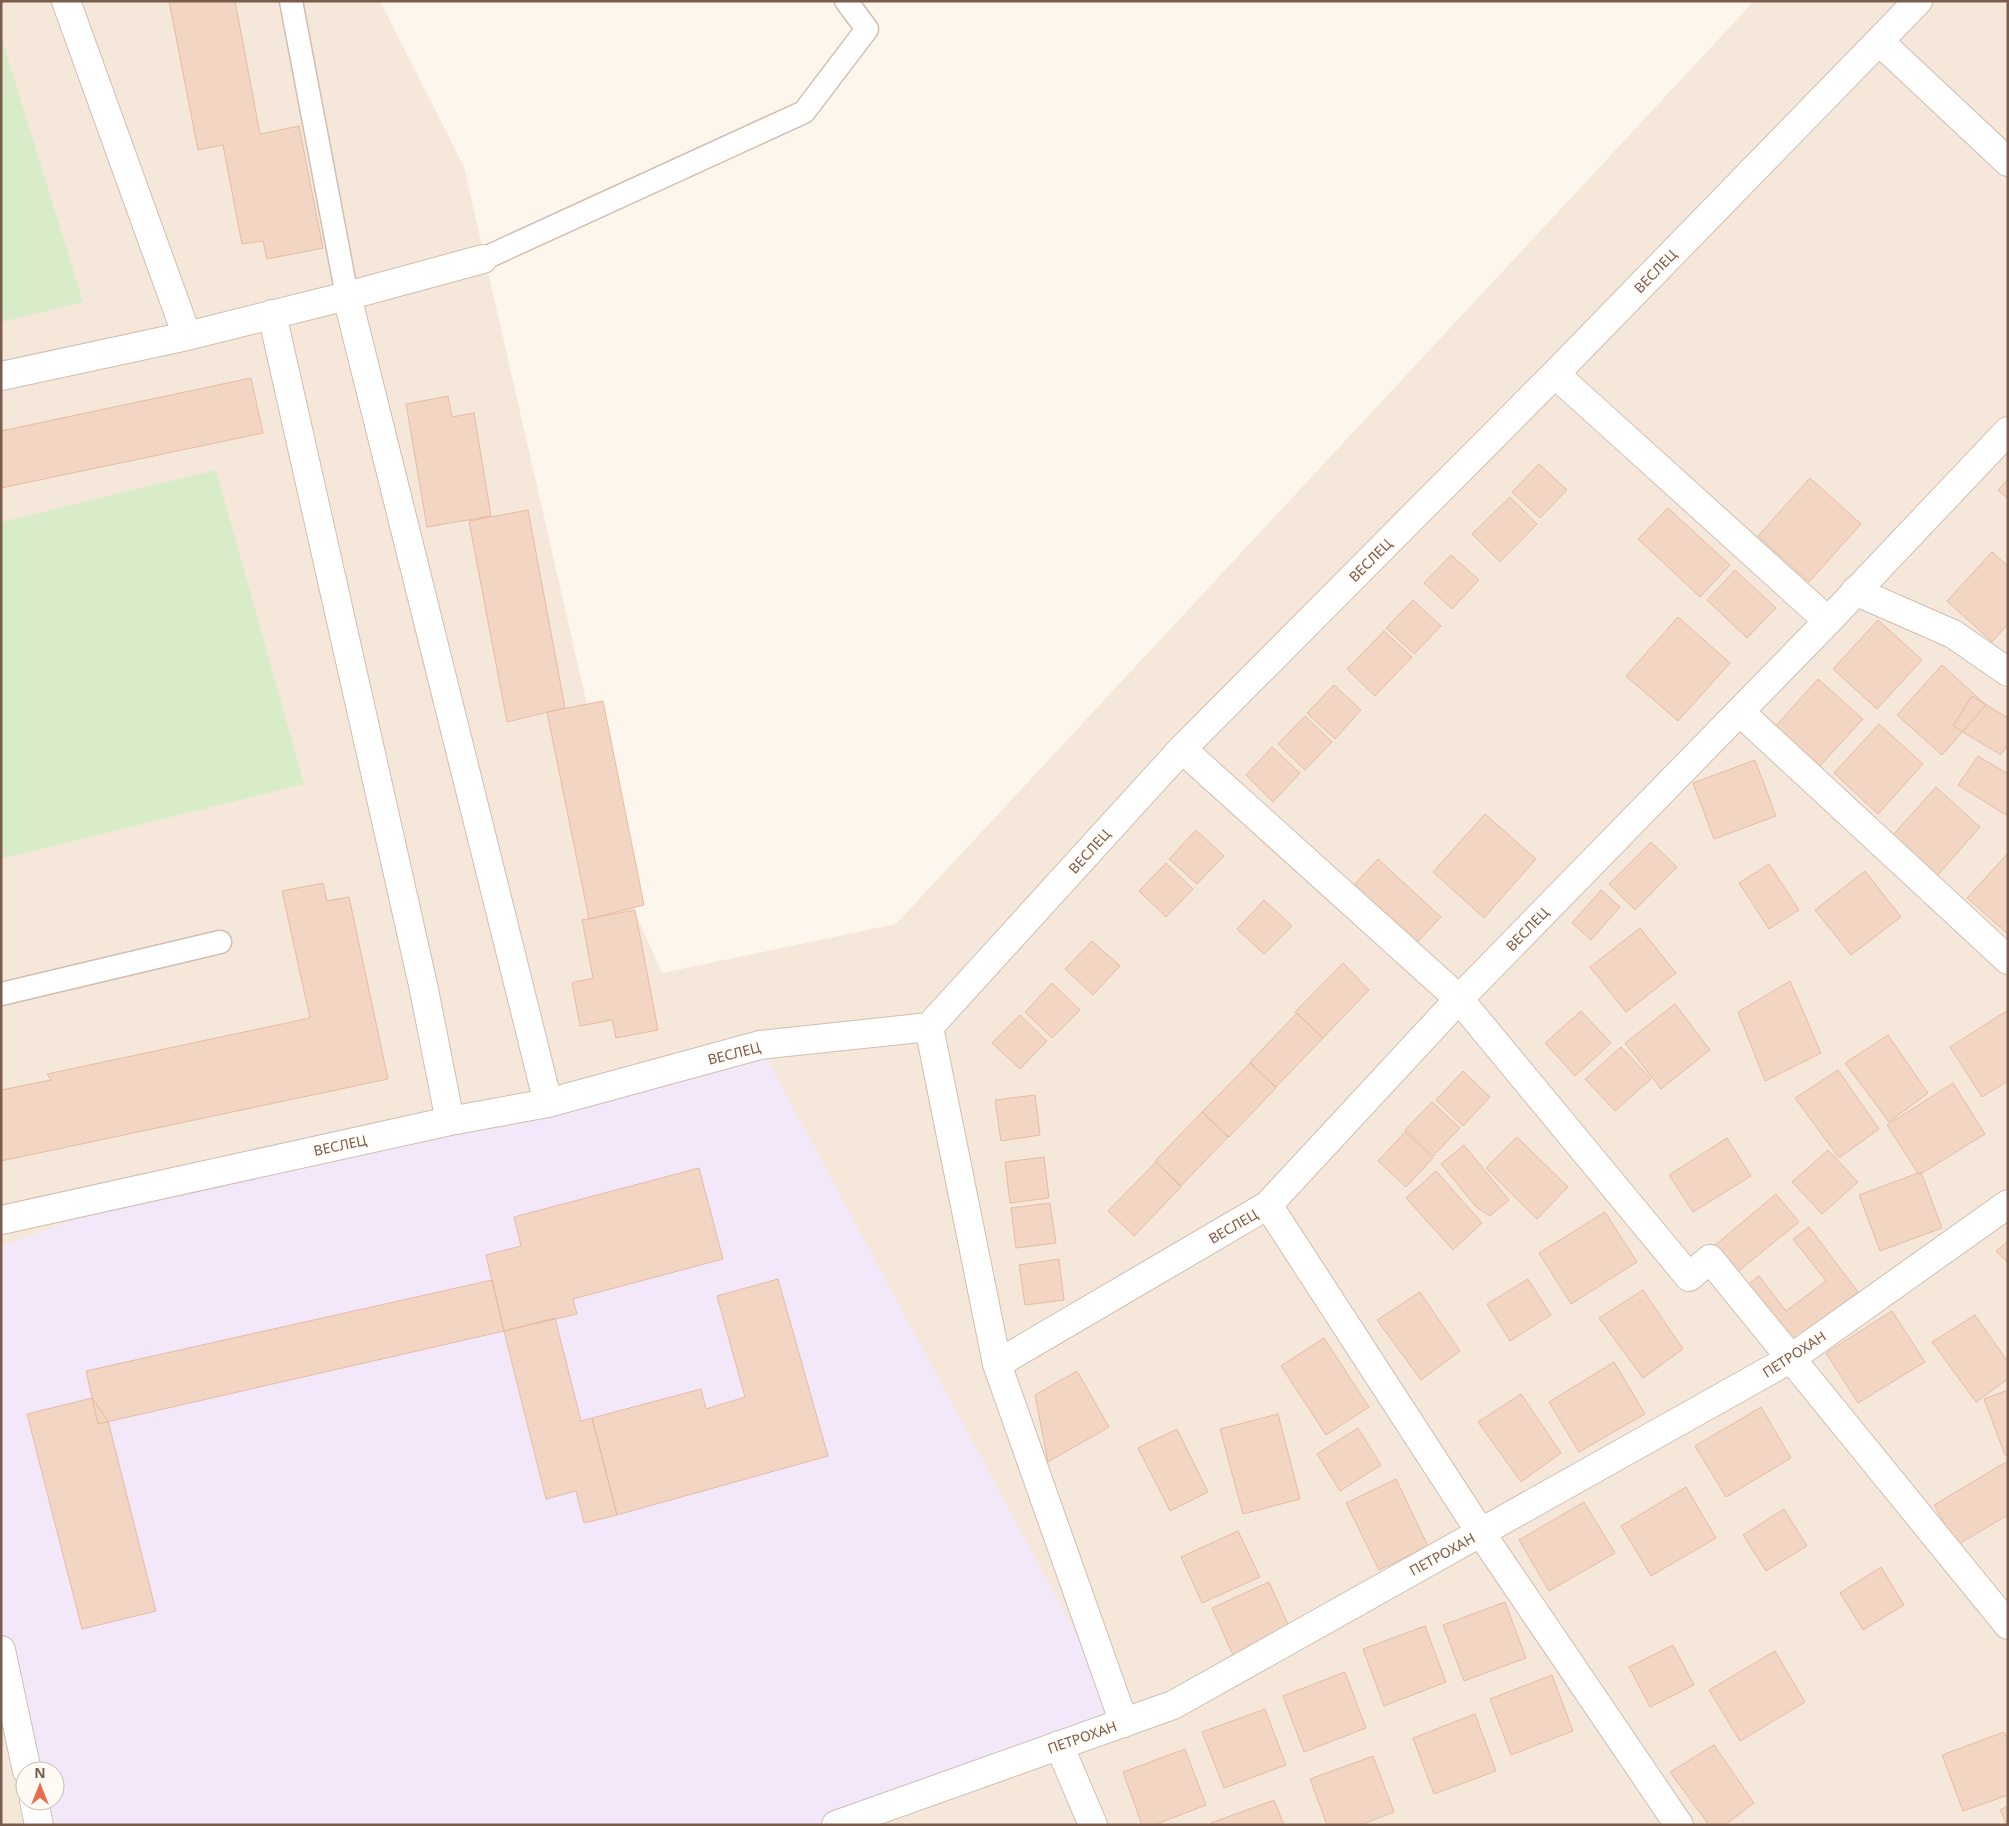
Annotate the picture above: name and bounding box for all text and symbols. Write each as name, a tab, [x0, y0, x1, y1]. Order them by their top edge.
street label: ВЕСЛЕЦ	[1629, 245, 1681, 297]
street label: ВЕСЛЕЦ	[1344, 534, 1396, 586]
street label: ВЕСЛЕЦ	[1064, 824, 1114, 877]
street label: ВЕСЛЕЦ	[1501, 903, 1553, 955]
street label: ВЕСЛЕЦ	[706, 1037, 763, 1069]
street label: ВЕСЛЕЦ	[312, 1130, 369, 1160]
street label: ВЕСЛЕЦ	[1205, 1204, 1262, 1248]
street label: ПЕТРОХАН	[1759, 1326, 1829, 1382]
street label: ПЕТРОХАН	[1406, 1528, 1478, 1580]
street label: ПЕТРОХАН	[1045, 1716, 1119, 1758]
north arrow	[15, 1761, 65, 1811]
text: N	[34, 1763, 46, 1782]

